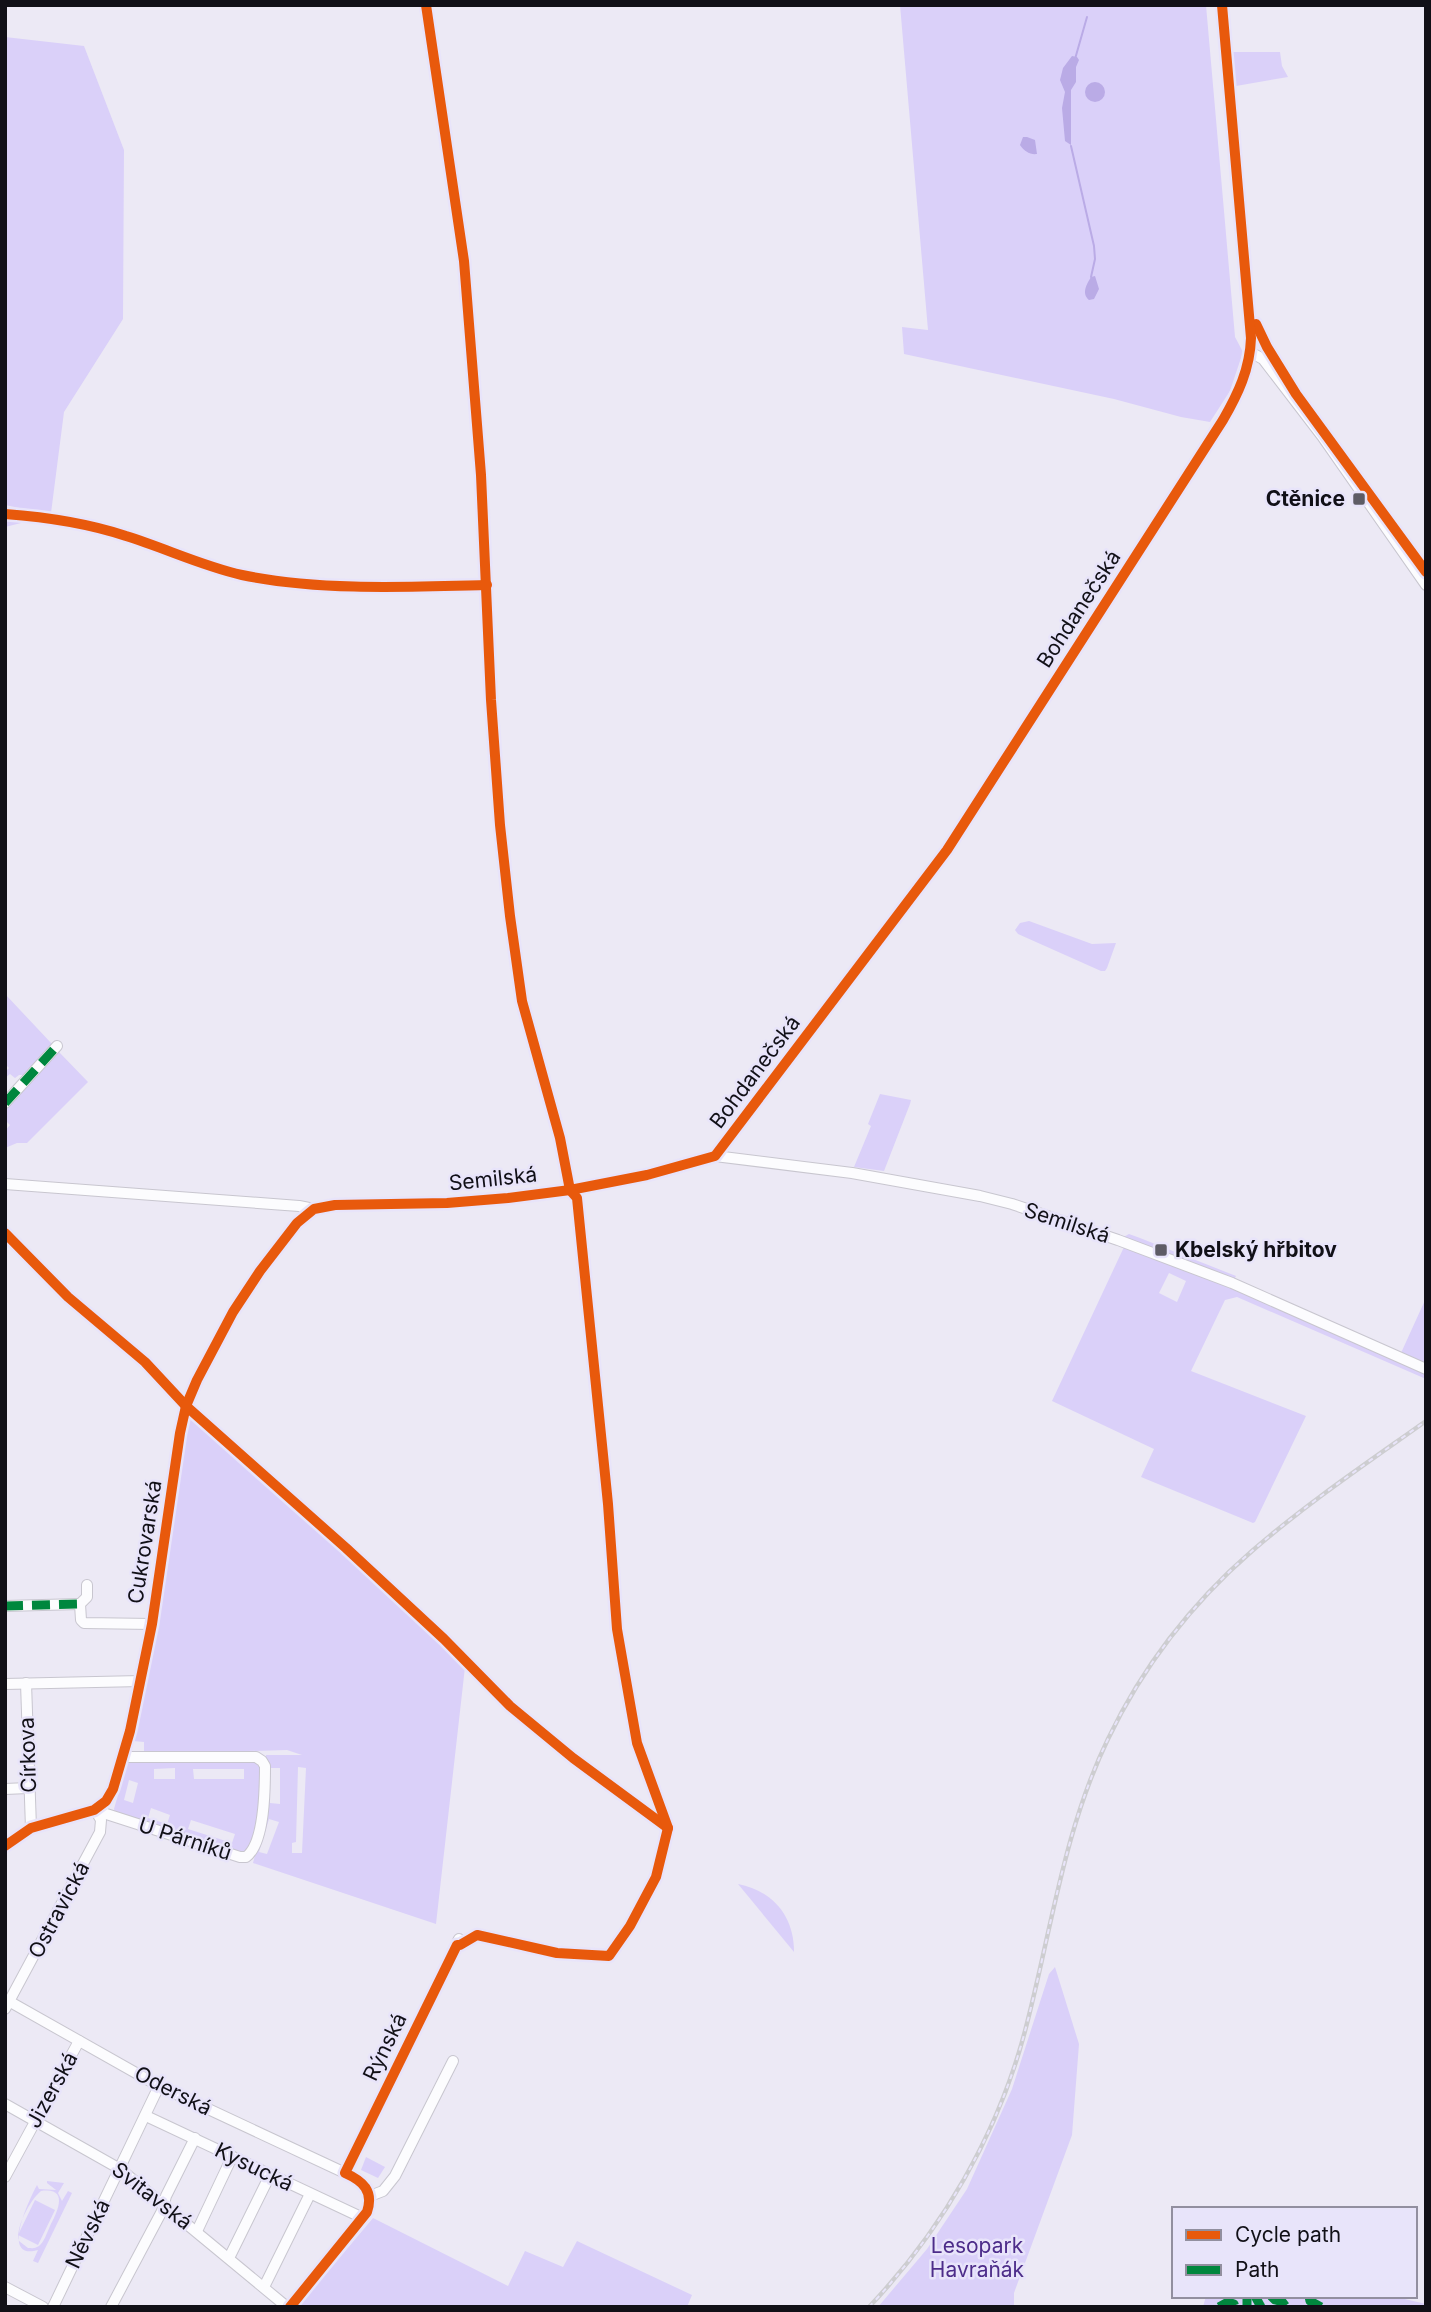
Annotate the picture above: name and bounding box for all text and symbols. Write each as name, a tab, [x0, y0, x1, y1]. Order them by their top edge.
place label: Ctěnice	[1266, 486, 1345, 511]
marker: Ctěnice	[1351, 491, 1367, 507]
street label: Bohdanečská	[1031, 546, 1126, 672]
street label: Bohdanečská	[704, 1010, 805, 1133]
street label: Semilská	[448, 1161, 538, 1196]
street label: Semilská	[1021, 1197, 1113, 1248]
place label: Kbelský hřbitov	[1175, 1237, 1337, 1262]
marker: Kbelský hřbitov	[1153, 1242, 1169, 1258]
street label: Cukrovarská	[122, 1478, 167, 1606]
street label: Církova	[14, 1717, 41, 1793]
street label: U Párníků	[135, 1812, 235, 1865]
street label: Ostravická	[23, 1857, 94, 1962]
street label: Rýnská	[358, 2009, 412, 2085]
street label: Jizerská	[21, 2047, 83, 2132]
street label: Oderská	[130, 2060, 216, 2121]
street label: Kysucká	[211, 2137, 297, 2196]
street label: Svitavská	[107, 2157, 197, 2235]
street label: Něvská	[60, 2195, 115, 2272]
legend	[1172, 2207, 1417, 2298]
text: Cycle path	[1235, 2222, 1341, 2247]
park label: Lesopark Havraňák	[930, 2233, 1025, 2282]
text: Path	[1235, 2257, 1280, 2282]

